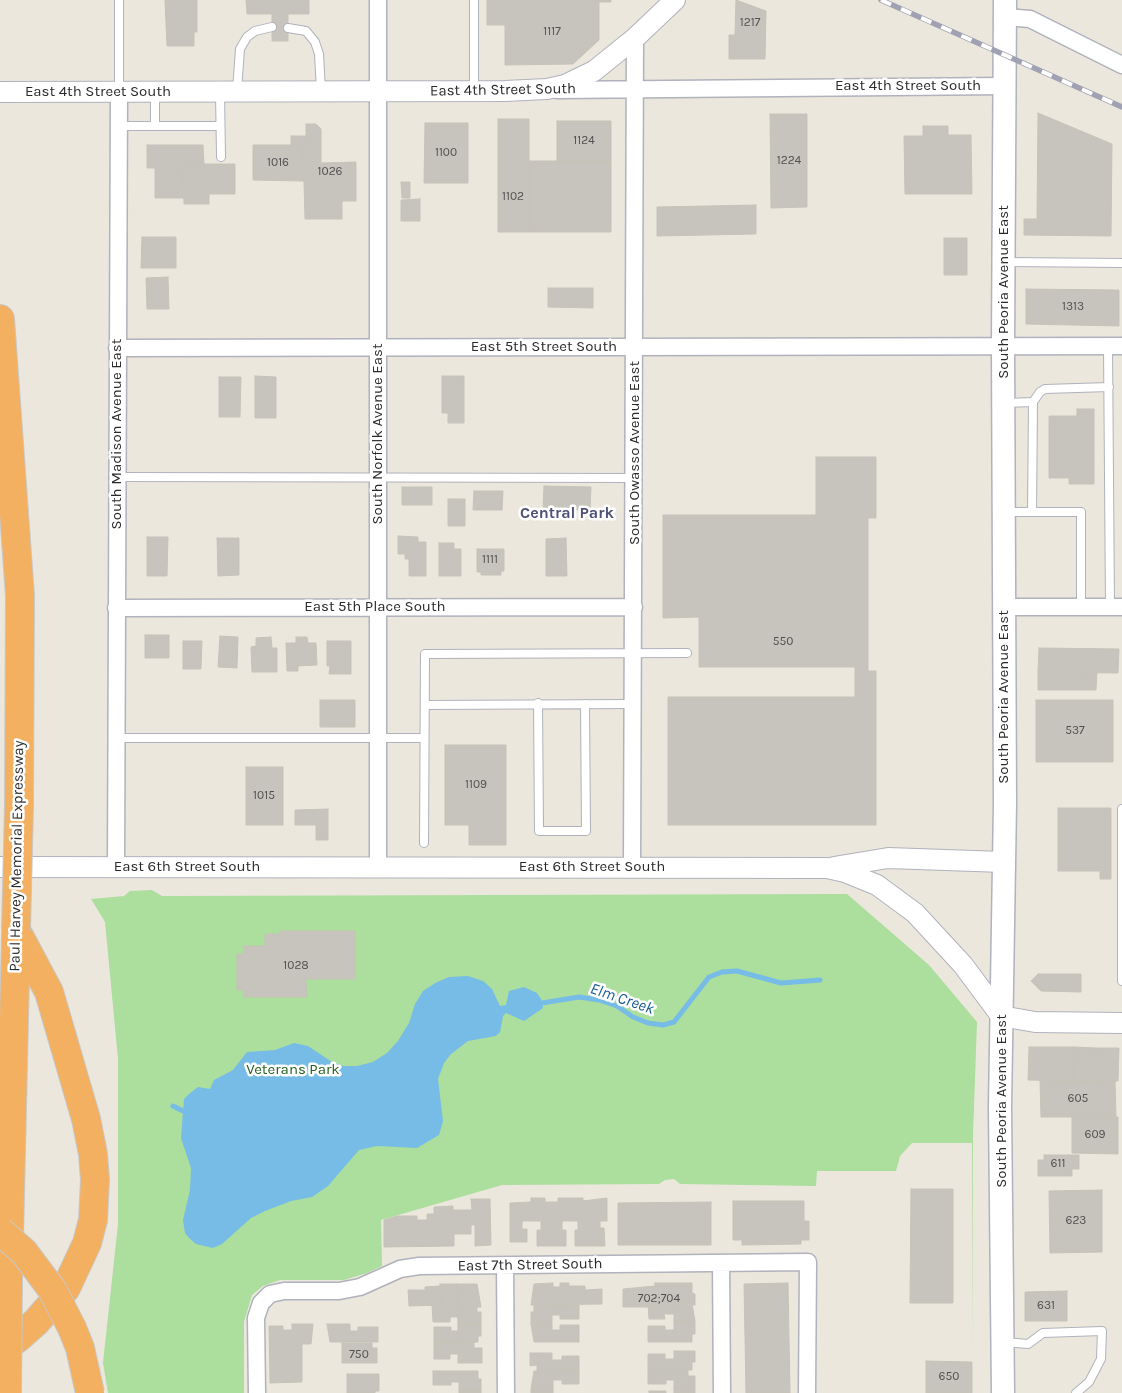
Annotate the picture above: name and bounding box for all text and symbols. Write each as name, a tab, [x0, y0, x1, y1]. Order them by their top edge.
house number: 1217	[740, 16, 760, 30]
house number: 1117	[543, 25, 561, 39]
street label: East 4th Street South	[835, 77, 981, 95]
street label: East 4th Street South	[430, 80, 576, 100]
street label: East 4th Street South	[25, 83, 171, 101]
house number: 1124	[573, 134, 595, 148]
house number: 1100	[435, 146, 457, 160]
house number: 1224	[777, 154, 801, 168]
house number: 1016	[267, 156, 289, 170]
house number: 1026	[318, 165, 342, 179]
house number: 1102	[502, 190, 524, 204]
street label: South Peoria Avenue East	[995, 205, 1013, 379]
house number: 1313	[1062, 300, 1084, 314]
street label: East 5th Street South	[471, 338, 617, 356]
street label: South Madison Avenue East	[108, 339, 126, 529]
street label: South Norfolk Avenue East	[369, 343, 387, 525]
street label: South Owasso Avenue East	[626, 361, 644, 545]
district label: Central Park	[520, 503, 614, 523]
house number: 1111	[482, 553, 498, 567]
street label: East 5th Place South	[304, 598, 446, 616]
street label: South Peoria Avenue East	[995, 610, 1013, 784]
house number: 550	[773, 635, 793, 649]
house number: 537	[1065, 724, 1085, 738]
street label: Paul Harvey Memorial Expressway	[6, 740, 28, 972]
house number: 1109	[465, 778, 487, 792]
house number: 1015	[253, 789, 275, 803]
street label: East 6th Street South	[114, 858, 260, 876]
street label: East 6th Street South	[519, 858, 665, 876]
house number: 1028	[283, 959, 309, 973]
water label: Elm Creek	[588, 979, 656, 1019]
street label: South Peoria Avenue East	[993, 1014, 1011, 1188]
park label: Veterans Park	[246, 1061, 340, 1079]
house number: 605	[1068, 1092, 1088, 1106]
house number: 609	[1085, 1128, 1105, 1142]
house number: 611	[1051, 1157, 1065, 1171]
house number: 623	[1066, 1214, 1086, 1228]
street label: East 7th Street South	[457, 1255, 603, 1275]
house number: 702;704	[638, 1292, 680, 1306]
house number: 631	[1037, 1299, 1055, 1313]
house number: 750	[349, 1348, 369, 1362]
house number: 650	[939, 1370, 959, 1384]

